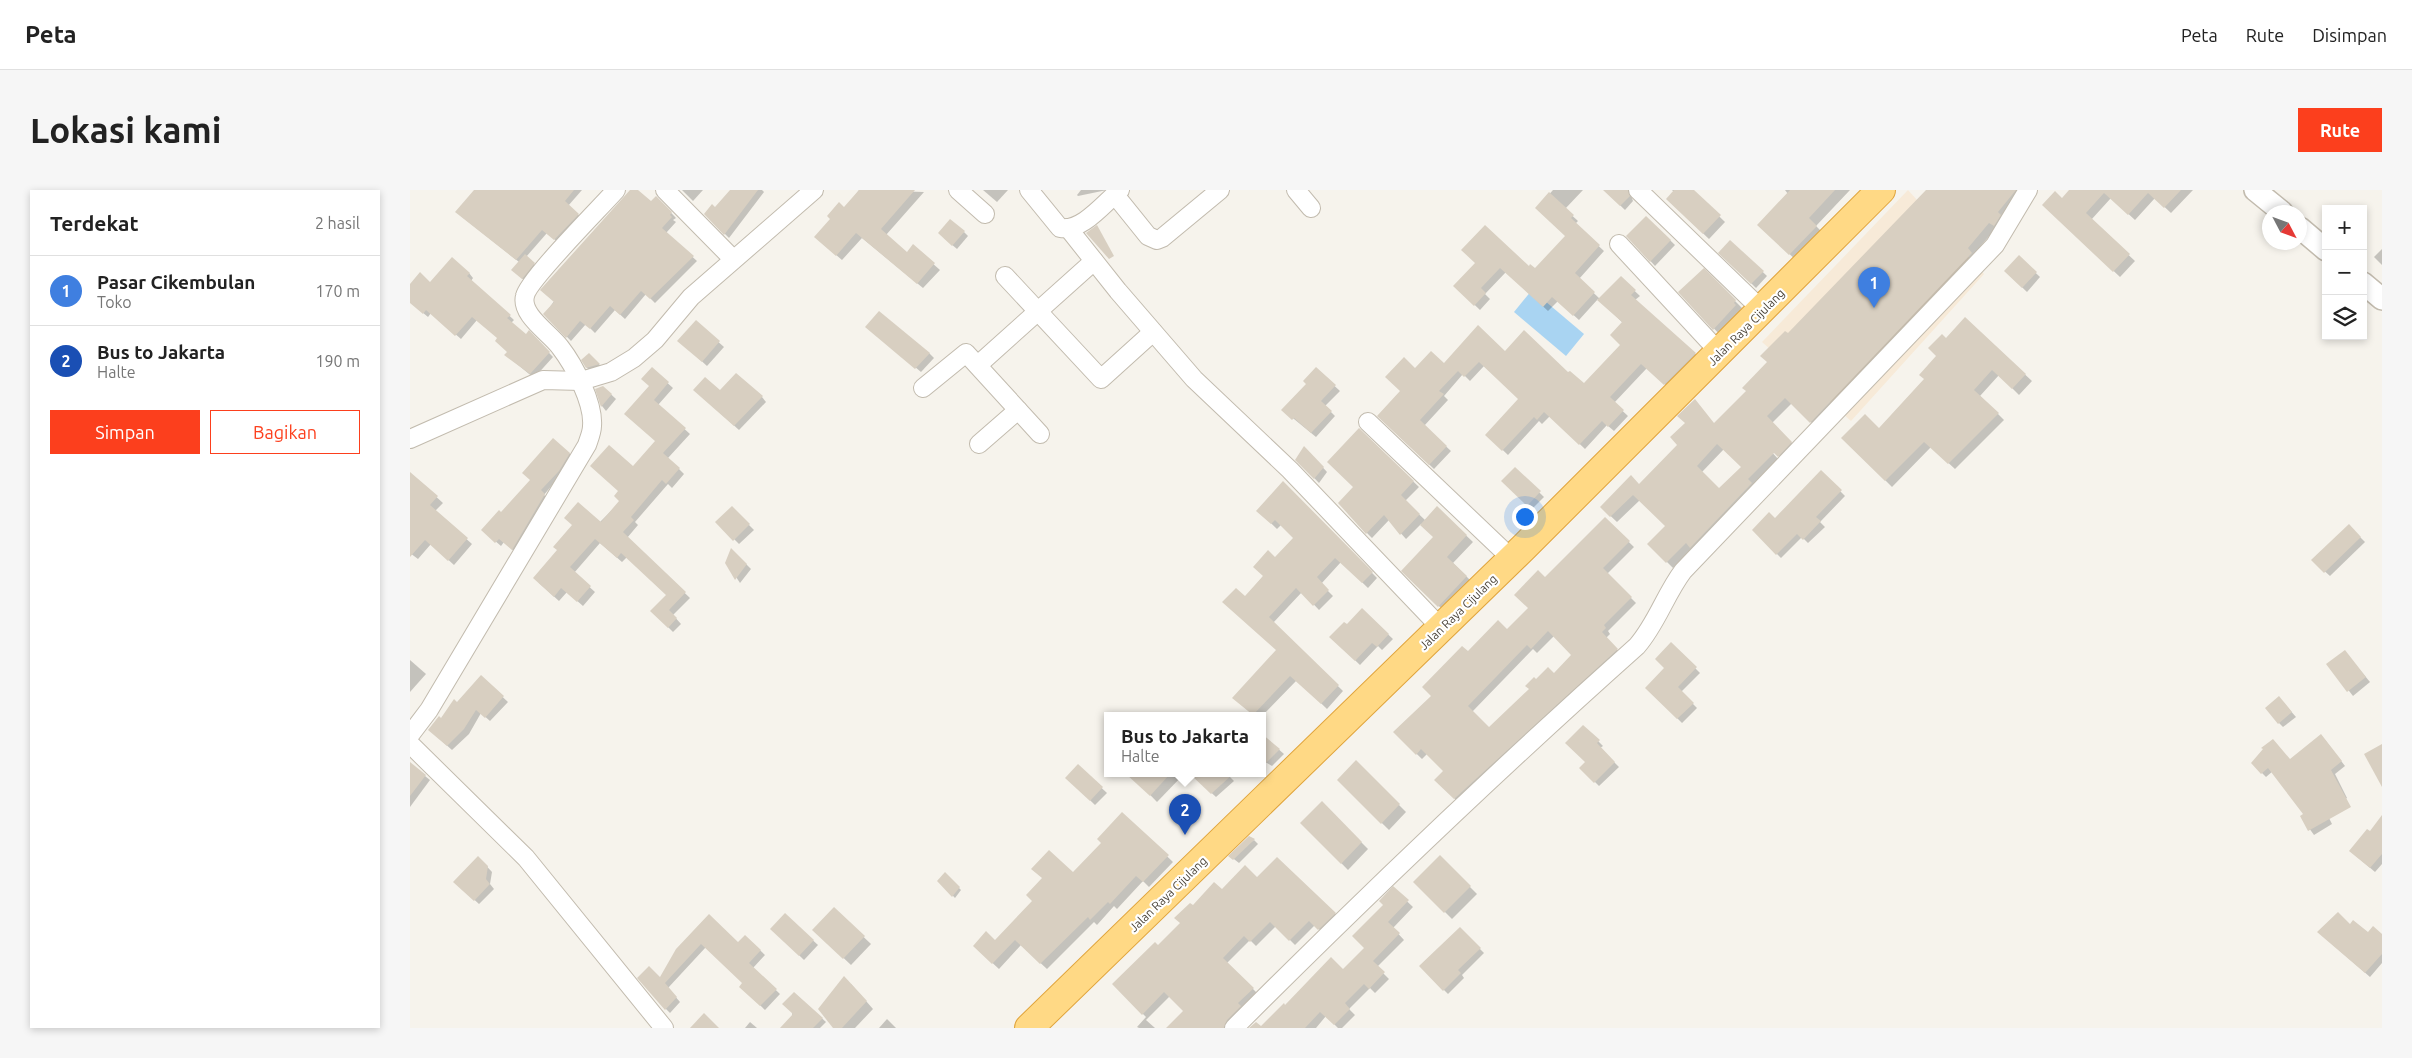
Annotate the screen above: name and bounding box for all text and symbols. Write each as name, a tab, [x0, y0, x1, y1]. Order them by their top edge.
text: Peta	[25, 21, 77, 48]
text: Peta	[2181, 25, 2218, 45]
text: Rute	[2246, 25, 2284, 45]
text: Disimpan	[2312, 25, 2387, 45]
button: Rute	[2298, 108, 2382, 152]
text: Lokasi kami	[30, 110, 222, 150]
north arrow	[2262, 205, 2307, 250]
map controls	[2322, 205, 2367, 340]
button: +	[2322, 205, 2367, 250]
text: Terdekat	[50, 211, 138, 235]
text: 2 hasil	[315, 214, 360, 232]
button: −	[2322, 250, 2367, 295]
pin: 1	[1858, 267, 1890, 308]
text: Pasar Cikembulan	[97, 271, 255, 293]
text: 1	[61, 282, 71, 300]
text: 170 m	[315, 282, 360, 300]
street label: Jalan Raya Cijulang	[1705, 286, 1787, 368]
text: Toko	[97, 293, 132, 311]
button: layers	[2322, 295, 2367, 340]
text: Bus to Jakarta	[97, 341, 225, 363]
text: 2	[61, 352, 71, 370]
text: 190 m	[315, 352, 360, 370]
text: Halte	[97, 363, 136, 381]
button: Simpan	[50, 410, 200, 454]
button: Bagikan	[210, 410, 360, 454]
your location	[1512, 504, 1538, 530]
street label: Jalan Raya Cijulang	[1417, 572, 1499, 652]
popup	[1104, 712, 1266, 777]
text: Bus to Jakarta	[1121, 725, 1249, 747]
text: Halte	[1121, 747, 1160, 765]
pin: 2	[1169, 794, 1201, 835]
street label: Jalan Raya Cijulang	[1127, 854, 1209, 934]

